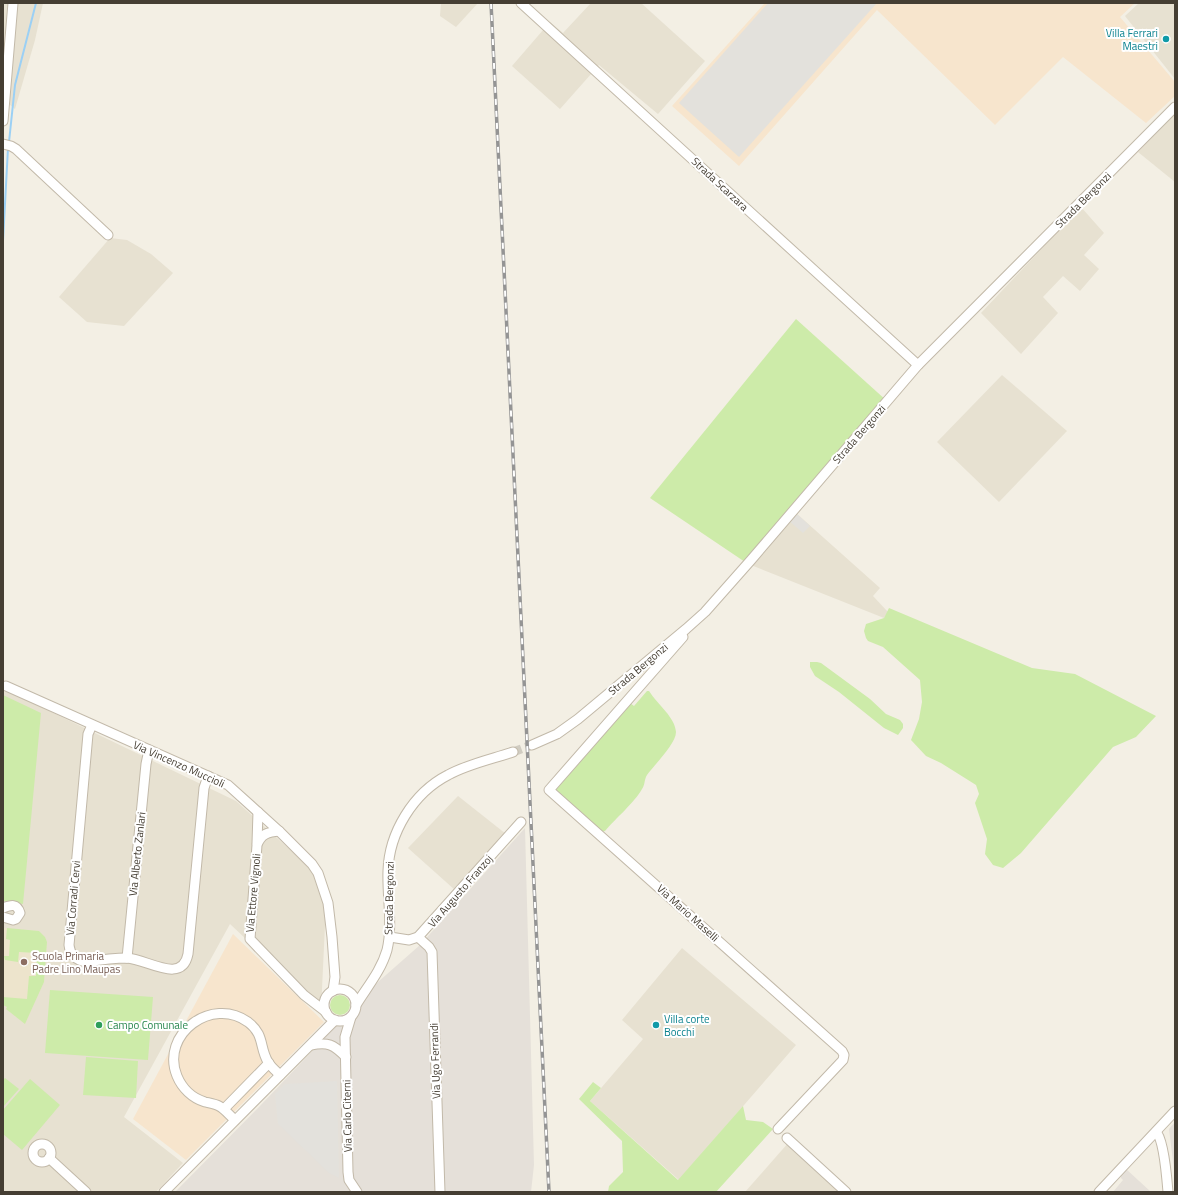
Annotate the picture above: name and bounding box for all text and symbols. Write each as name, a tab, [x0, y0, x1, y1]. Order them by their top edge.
place label: Villa Ferrari Maestri	[1106, 25, 1158, 54]
marker: Villa Ferrari Maestri	[1161, 34, 1171, 44]
street label: Strada Scarzara	[688, 153, 752, 215]
street label: Strada Bergonzi	[1051, 168, 1115, 232]
street label: Strada Bergonzi	[829, 401, 889, 467]
street label: Strada Bergonzi	[605, 639, 671, 699]
street label: Via Vincenzo Muccioli	[131, 737, 227, 791]
street label: Via Alberto Zanlari	[125, 811, 149, 897]
street label: Via Augusto Franzoj	[424, 851, 496, 931]
street label: Via Ettore Vignoli	[242, 853, 264, 933]
street label: Via Corradi Cervi	[62, 860, 84, 936]
street label: Strada Bergonzi	[380, 861, 398, 935]
street label: Via Mario Maselli	[653, 881, 723, 945]
place label: Scuola Primaria Padre Lino Maupas	[32, 948, 120, 977]
marker: Scuola Primaria Padre Lino Maupas	[19, 957, 29, 967]
place label: Villa corte Bocchi	[664, 1011, 710, 1040]
place label: Campo Comunale	[107, 1017, 188, 1033]
marker: Campo Comunale	[94, 1020, 104, 1030]
marker: Villa corte Bocchi	[651, 1020, 661, 1030]
street label: Via Ugo Ferrandi	[426, 1023, 444, 1099]
street label: Via Carlo Citerni	[338, 1079, 356, 1153]

